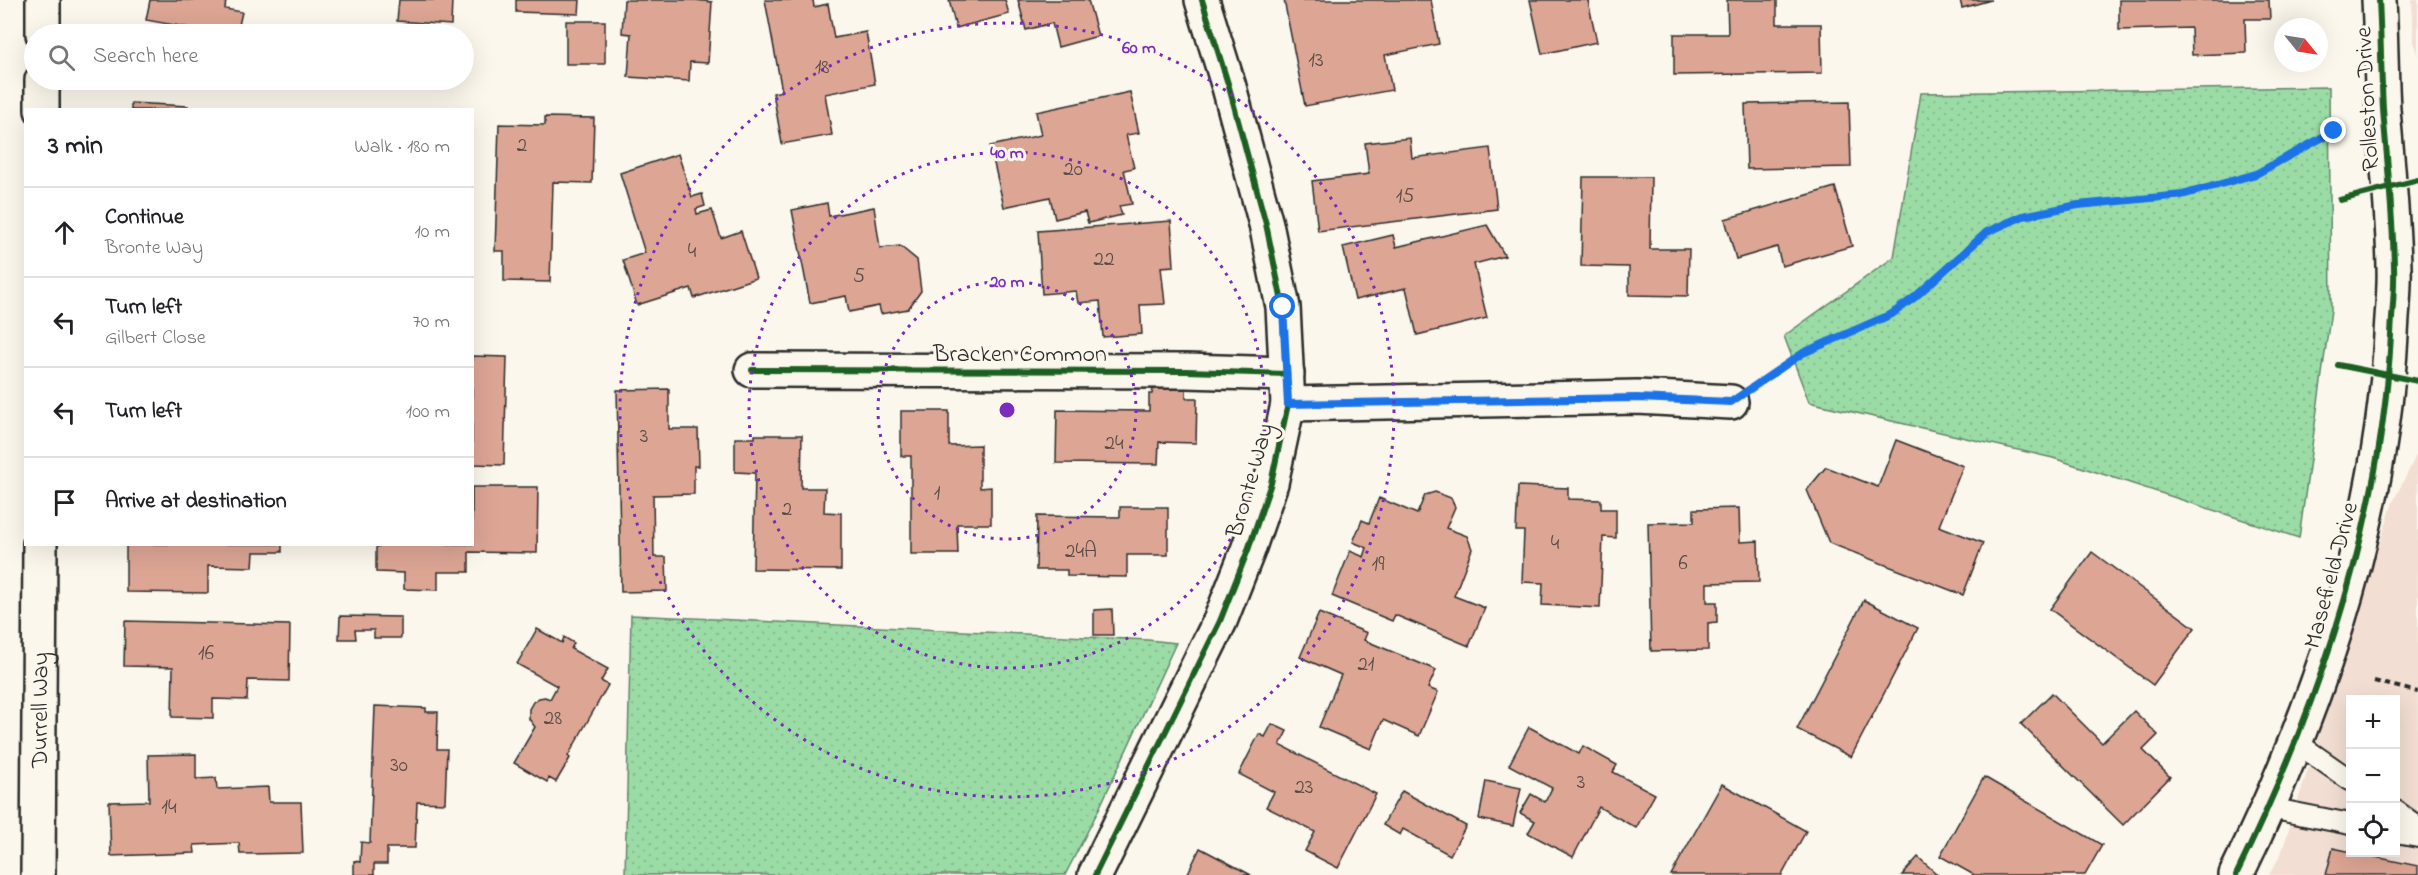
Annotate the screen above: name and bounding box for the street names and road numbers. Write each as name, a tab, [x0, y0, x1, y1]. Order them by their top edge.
street label: Rolleston Drive	[2347, 26, 2390, 172]
street label: Bracken Common	[932, 338, 1107, 373]
street label: Bronte Way	[1218, 419, 1285, 543]
street label: Masefield Drive	[2296, 498, 2369, 653]
street label: Durrell Way	[24, 652, 60, 769]

